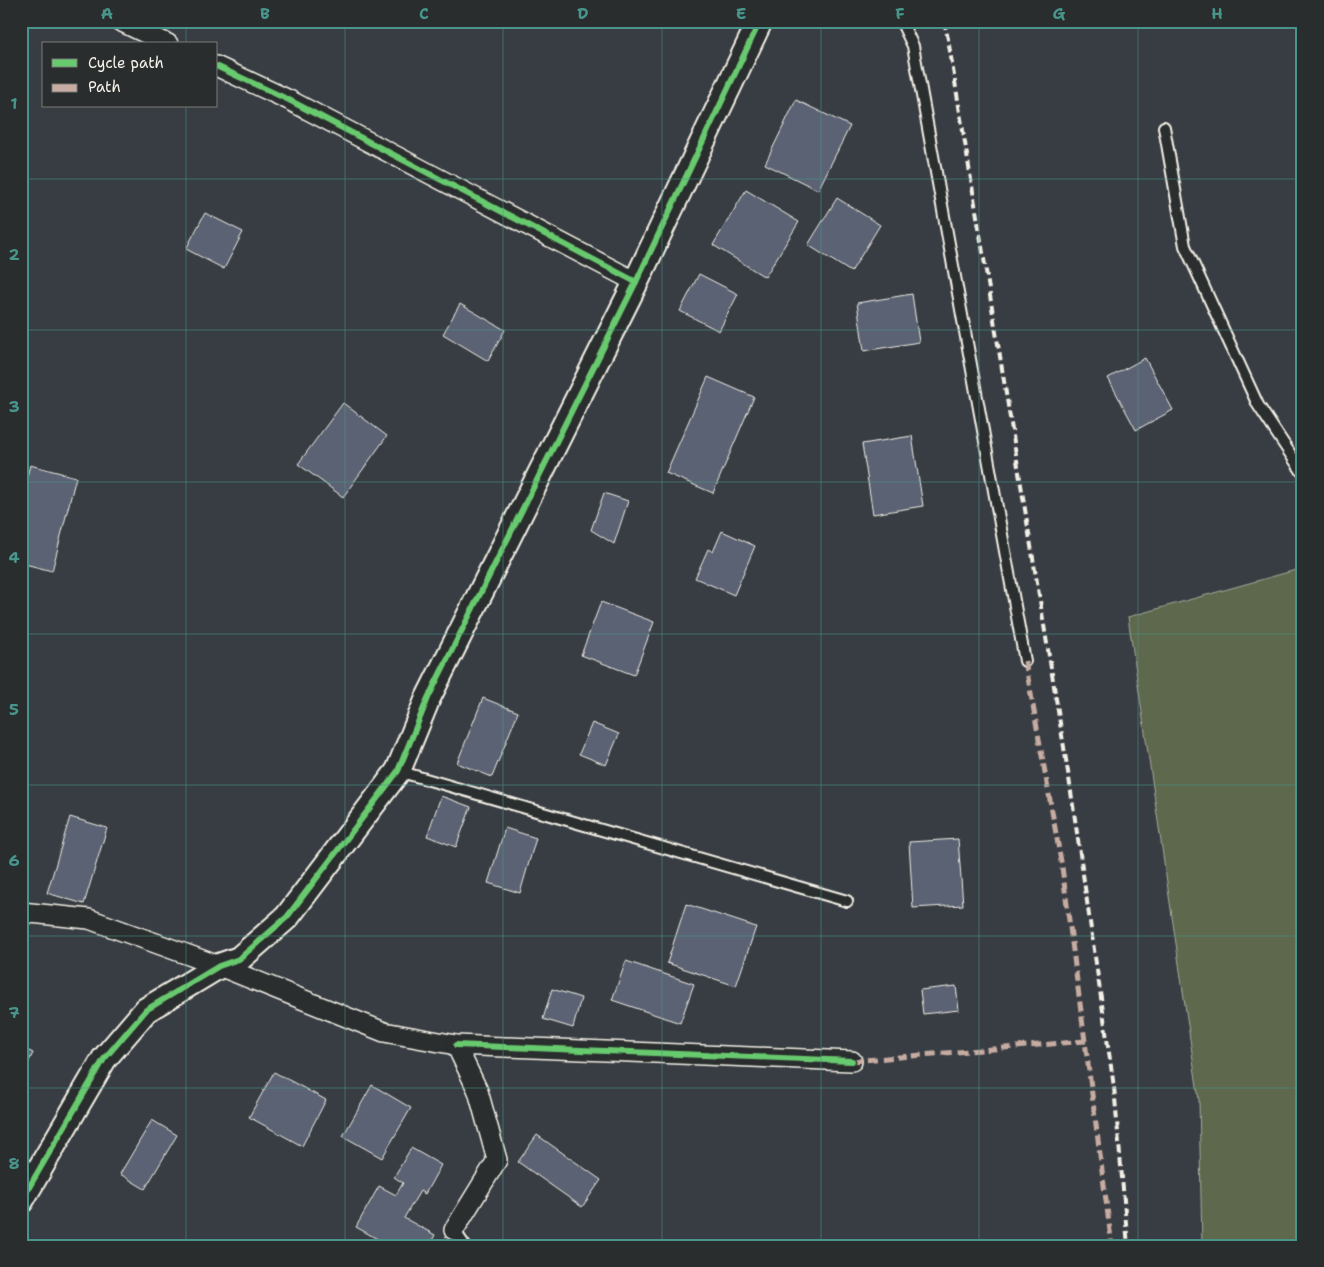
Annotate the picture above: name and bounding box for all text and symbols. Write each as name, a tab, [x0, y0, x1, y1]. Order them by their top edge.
text: A	[101, 3, 113, 24]
text: B	[260, 3, 270, 24]
text: C	[419, 3, 429, 24]
text: D	[577, 3, 589, 24]
text: E	[736, 3, 746, 24]
text: F	[895, 3, 905, 24]
text: G	[1053, 3, 1066, 24]
text: H	[1211, 3, 1223, 24]
legend	[42, 42, 218, 108]
text: Cycle path	[88, 53, 164, 73]
text: Path	[88, 77, 121, 97]
text: 1	[10, 93, 18, 114]
text: 2	[8, 244, 20, 265]
text: 3	[8, 396, 20, 417]
text: 4	[8, 547, 20, 568]
text: 5	[9, 699, 19, 720]
text: 6	[8, 850, 20, 871]
text: 7	[8, 1002, 20, 1023]
text: 8	[8, 1153, 20, 1174]

